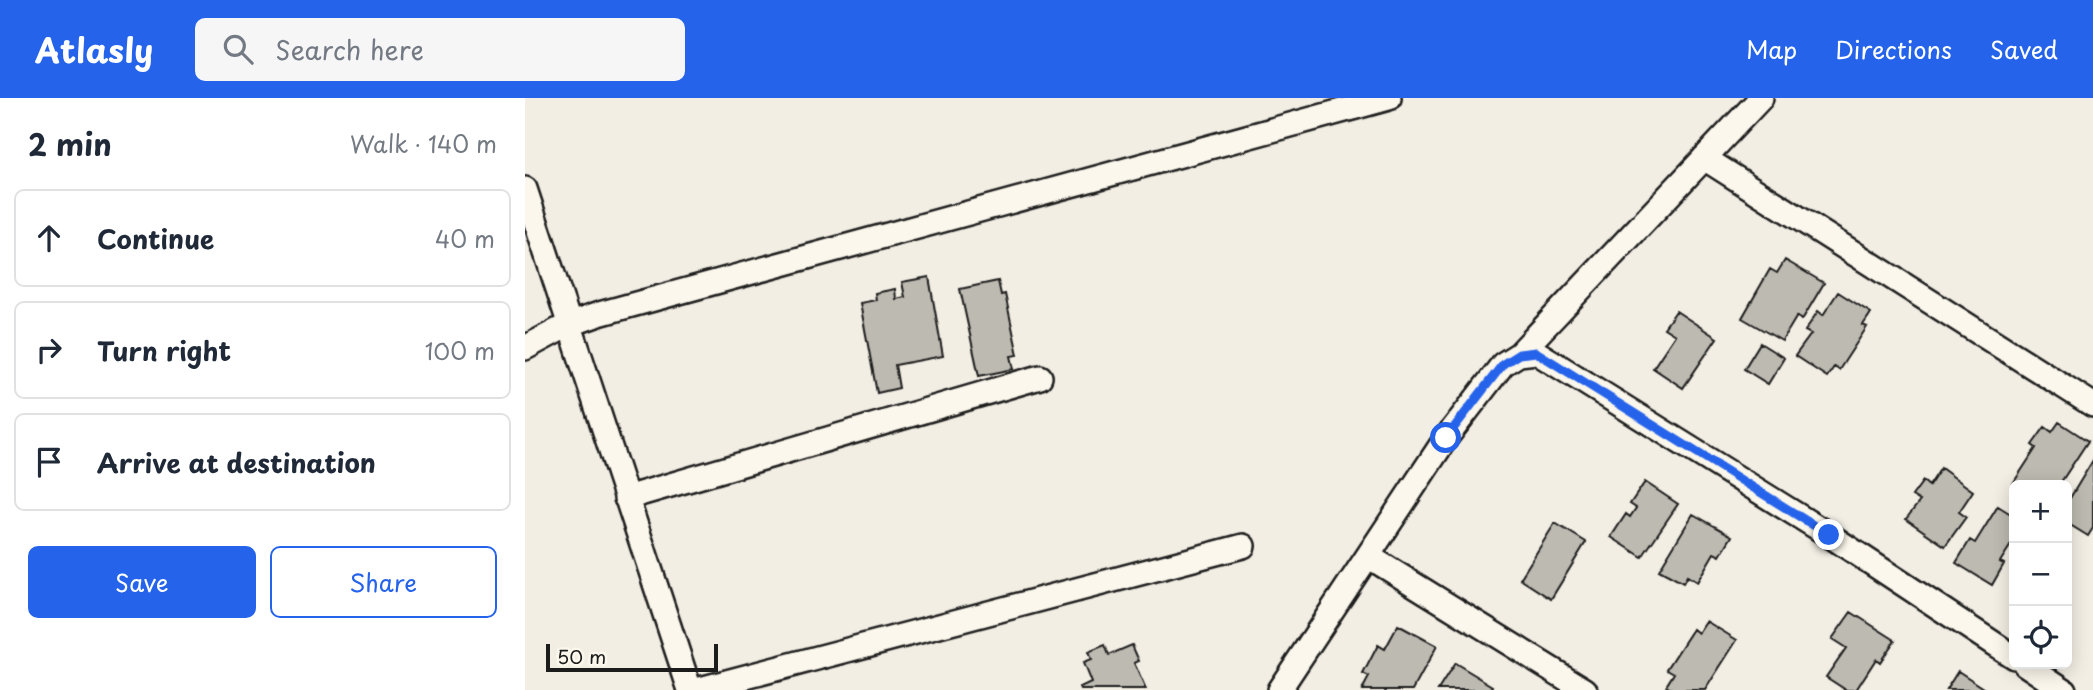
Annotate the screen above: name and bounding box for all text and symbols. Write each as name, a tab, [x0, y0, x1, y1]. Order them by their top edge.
search box	[195, 18, 685, 81]
text: Atlasly	[35, 24, 153, 74]
icon: search	[219, 30, 257, 68]
text: Search here	[275, 30, 424, 69]
text: Map	[1746, 31, 1797, 67]
text: Directions	[1835, 31, 1952, 67]
text: Saved	[1990, 31, 2058, 67]
text: 2 min	[28, 121, 112, 166]
text: Walk · 140 m	[350, 126, 497, 161]
icon: ahead	[30, 219, 68, 257]
text: Continue	[97, 219, 214, 258]
text: 40 m	[435, 221, 495, 256]
icon: right	[30, 331, 68, 369]
text: Turn right	[97, 331, 231, 370]
text: 100 m	[425, 333, 495, 368]
route start	[1430, 422, 1461, 453]
icon: arrive	[30, 443, 68, 481]
text: Arrive at destination	[97, 443, 376, 482]
map controls	[2009, 480, 2072, 669]
button: +	[2009, 480, 2072, 543]
route end	[1813, 519, 1844, 550]
button: −	[2009, 543, 2072, 606]
button: Save	[28, 546, 256, 618]
button: Share	[270, 546, 497, 618]
button: locate	[2009, 606, 2072, 669]
scale bar	[546, 641, 717, 673]
text: 50 m	[557, 642, 606, 670]

